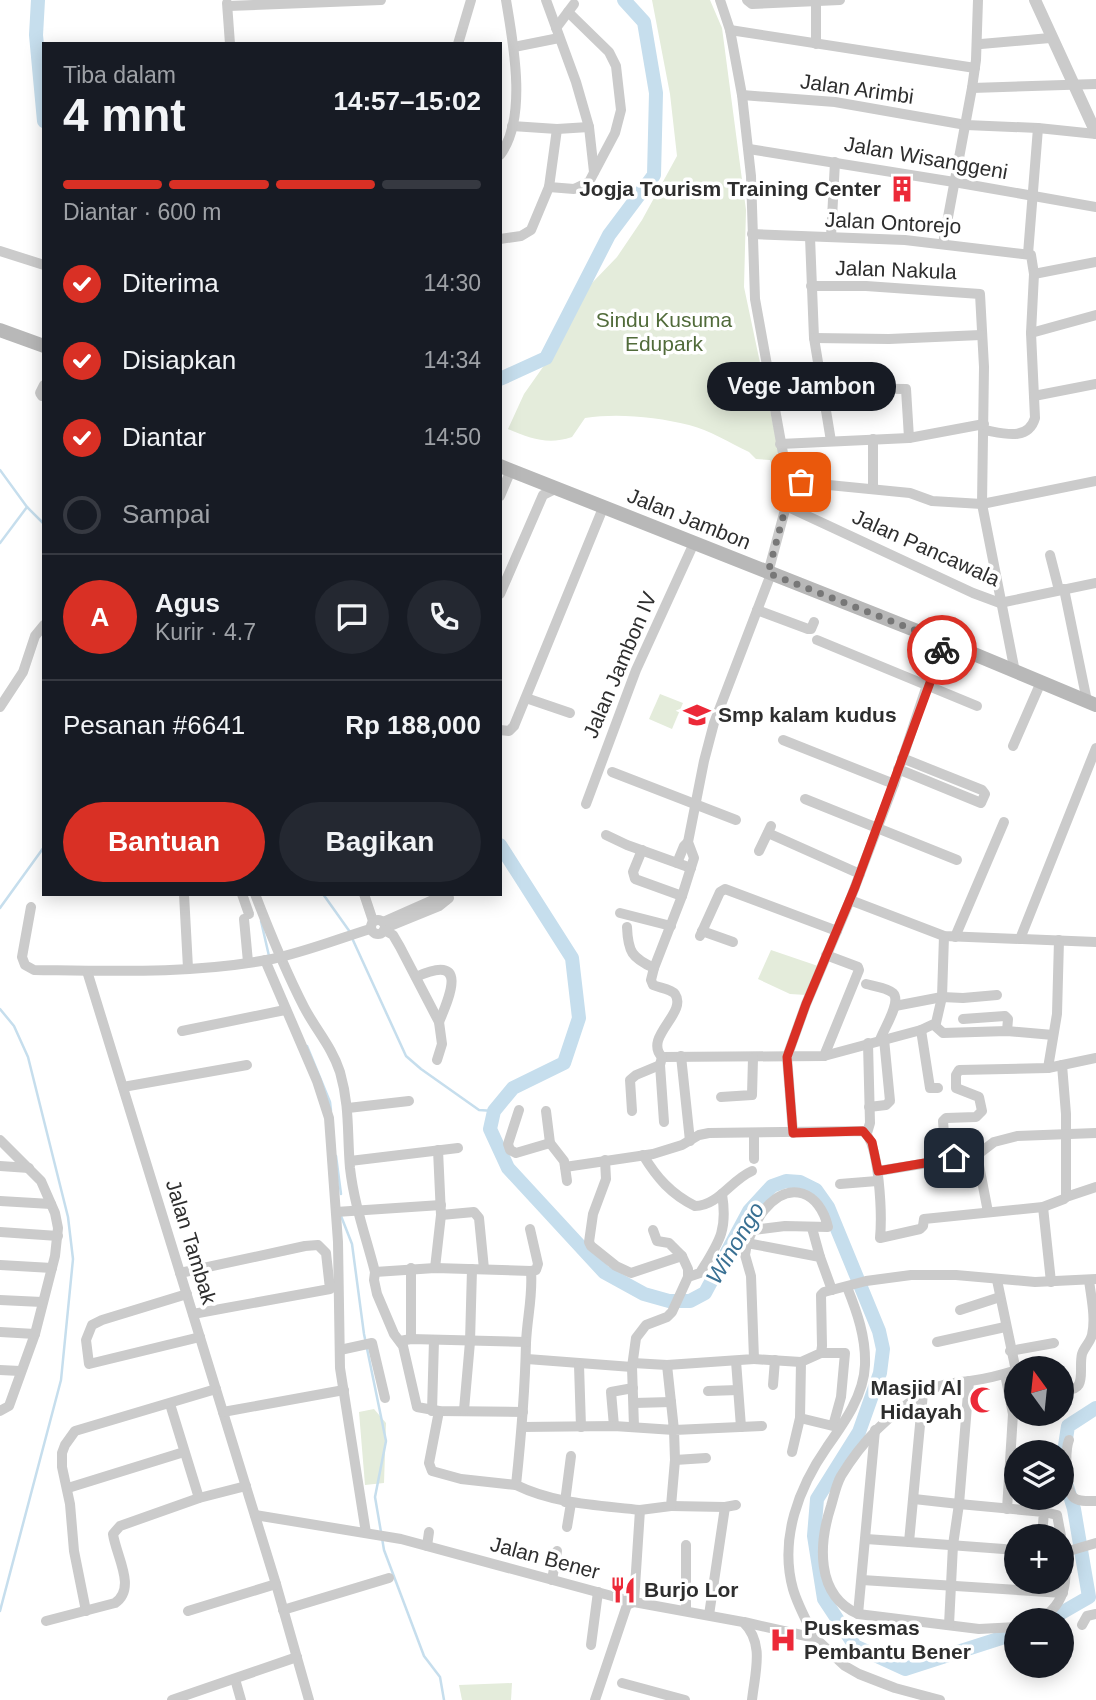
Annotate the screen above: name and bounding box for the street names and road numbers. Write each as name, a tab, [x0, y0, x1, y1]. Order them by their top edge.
street label: Jalan Arimbi	[799, 69, 915, 108]
street label: Jalan Wisanggeni	[842, 132, 1010, 183]
street label: Jalan Ontorejo	[824, 207, 962, 238]
street label: Jalan Nakula	[835, 256, 957, 283]
street label: Jalan Jambon	[624, 483, 754, 554]
street label: Jalan Pancawala	[849, 505, 1004, 590]
street label: Jalan Jambon IV	[578, 588, 661, 741]
street label: Jalan Tambak	[162, 1177, 222, 1307]
street label: Jalan Bener	[488, 1532, 602, 1583]

